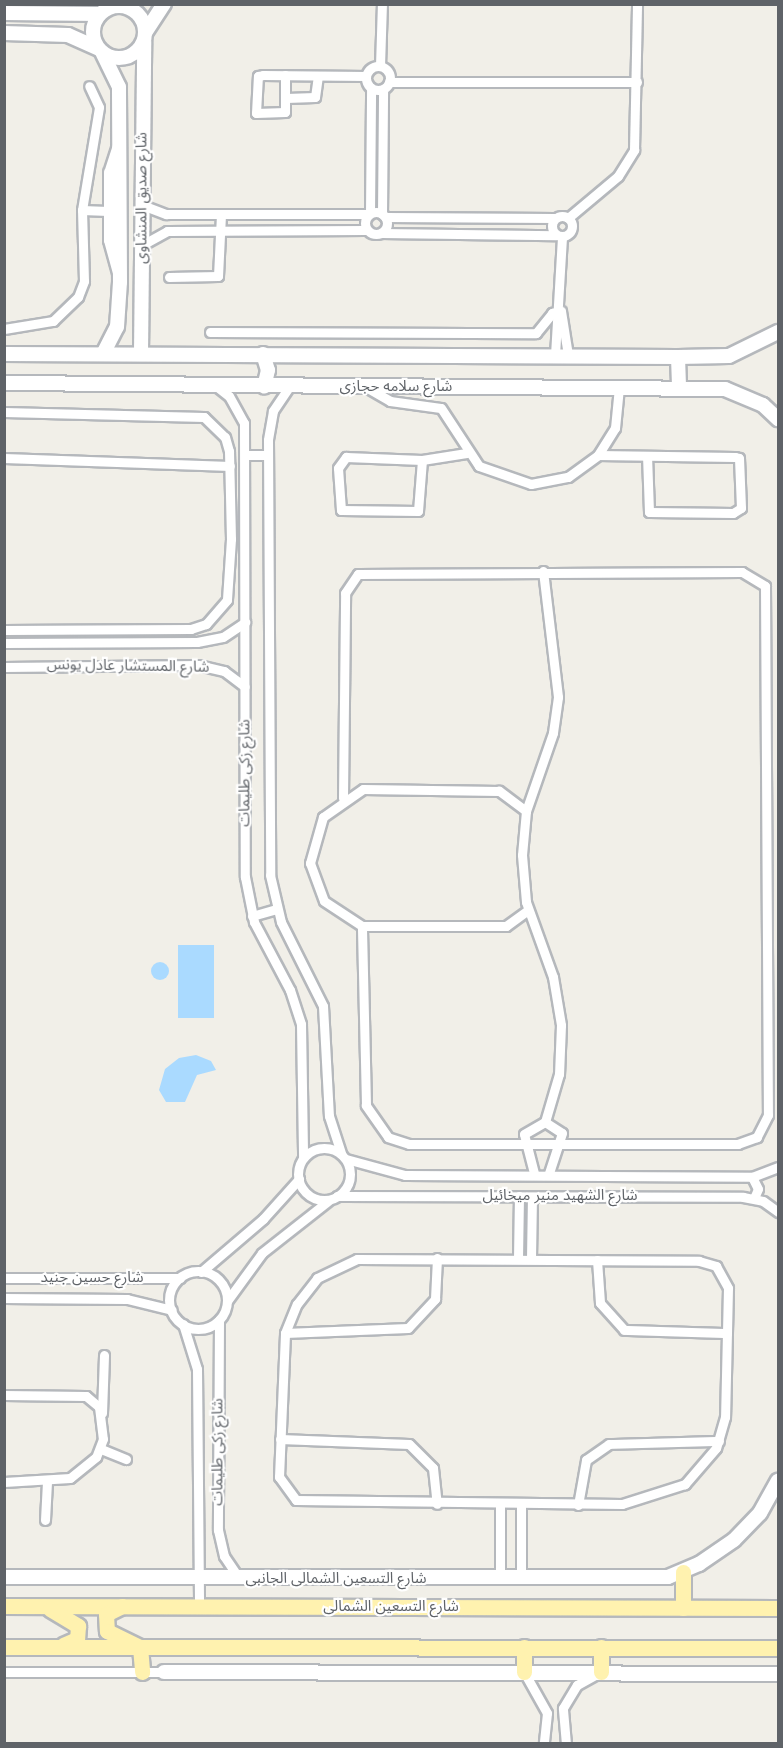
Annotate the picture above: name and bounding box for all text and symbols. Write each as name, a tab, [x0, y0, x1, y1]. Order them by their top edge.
street label: شارع صديق المنشاوى	[133, 132, 151, 264]
street label: شارع سلامه حجازى	[340, 378, 452, 396]
street label: شارع المستشار عادل يونس	[47, 656, 209, 676]
street label: شارع زكى طليمات	[236, 719, 254, 827]
street label: شارع الشهيد منير ميخائيل	[482, 1187, 638, 1205]
street label: شارع حسين جنيد	[41, 1269, 143, 1287]
street label: شارع زكى طليمات	[209, 1398, 227, 1506]
street label: شارع التسعين الشمالى الجانبى	[245, 1570, 427, 1588]
street label: شارع التسعين الشمالى	[323, 1598, 459, 1616]

